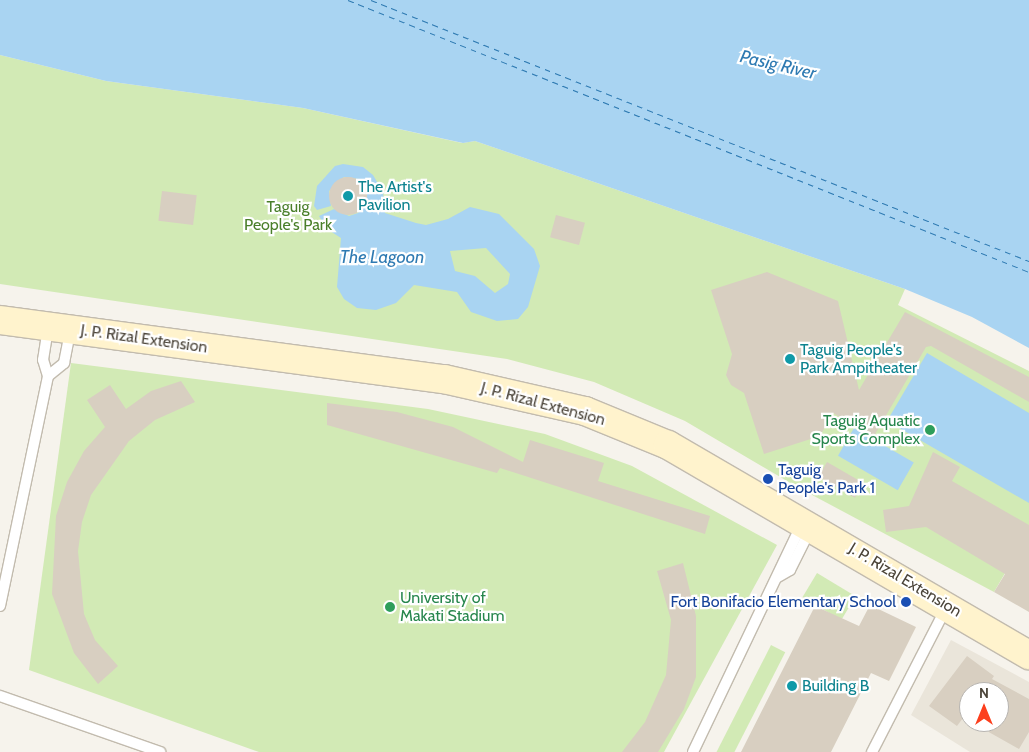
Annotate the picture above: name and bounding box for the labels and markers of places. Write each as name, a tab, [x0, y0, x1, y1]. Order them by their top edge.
place label: The Artist's Pavilion	[358, 177, 432, 215]
marker: The Artist's Pavilion	[342, 190, 354, 202]
place label: Taguig People's Park Ampitheater	[800, 340, 917, 378]
marker: Taguig People's Park Ampitheater	[784, 353, 796, 365]
place label: Taguig Aquatic Sports Complex	[812, 411, 920, 449]
marker: Taguig Aquatic Sports Complex	[924, 424, 936, 436]
place label: Taguig People's Park 1	[778, 460, 875, 498]
marker: Taguig People's Park 1	[762, 473, 774, 485]
place label: University of Makati Stadium	[400, 588, 504, 626]
place label: Fort Bonifacio Elementary School	[671, 592, 896, 612]
marker: Fort Bonifacio Elementary School	[900, 596, 912, 608]
marker: University of Makati Stadium	[384, 601, 396, 613]
place label: Building B	[802, 676, 869, 696]
marker: Building B	[786, 680, 798, 692]

